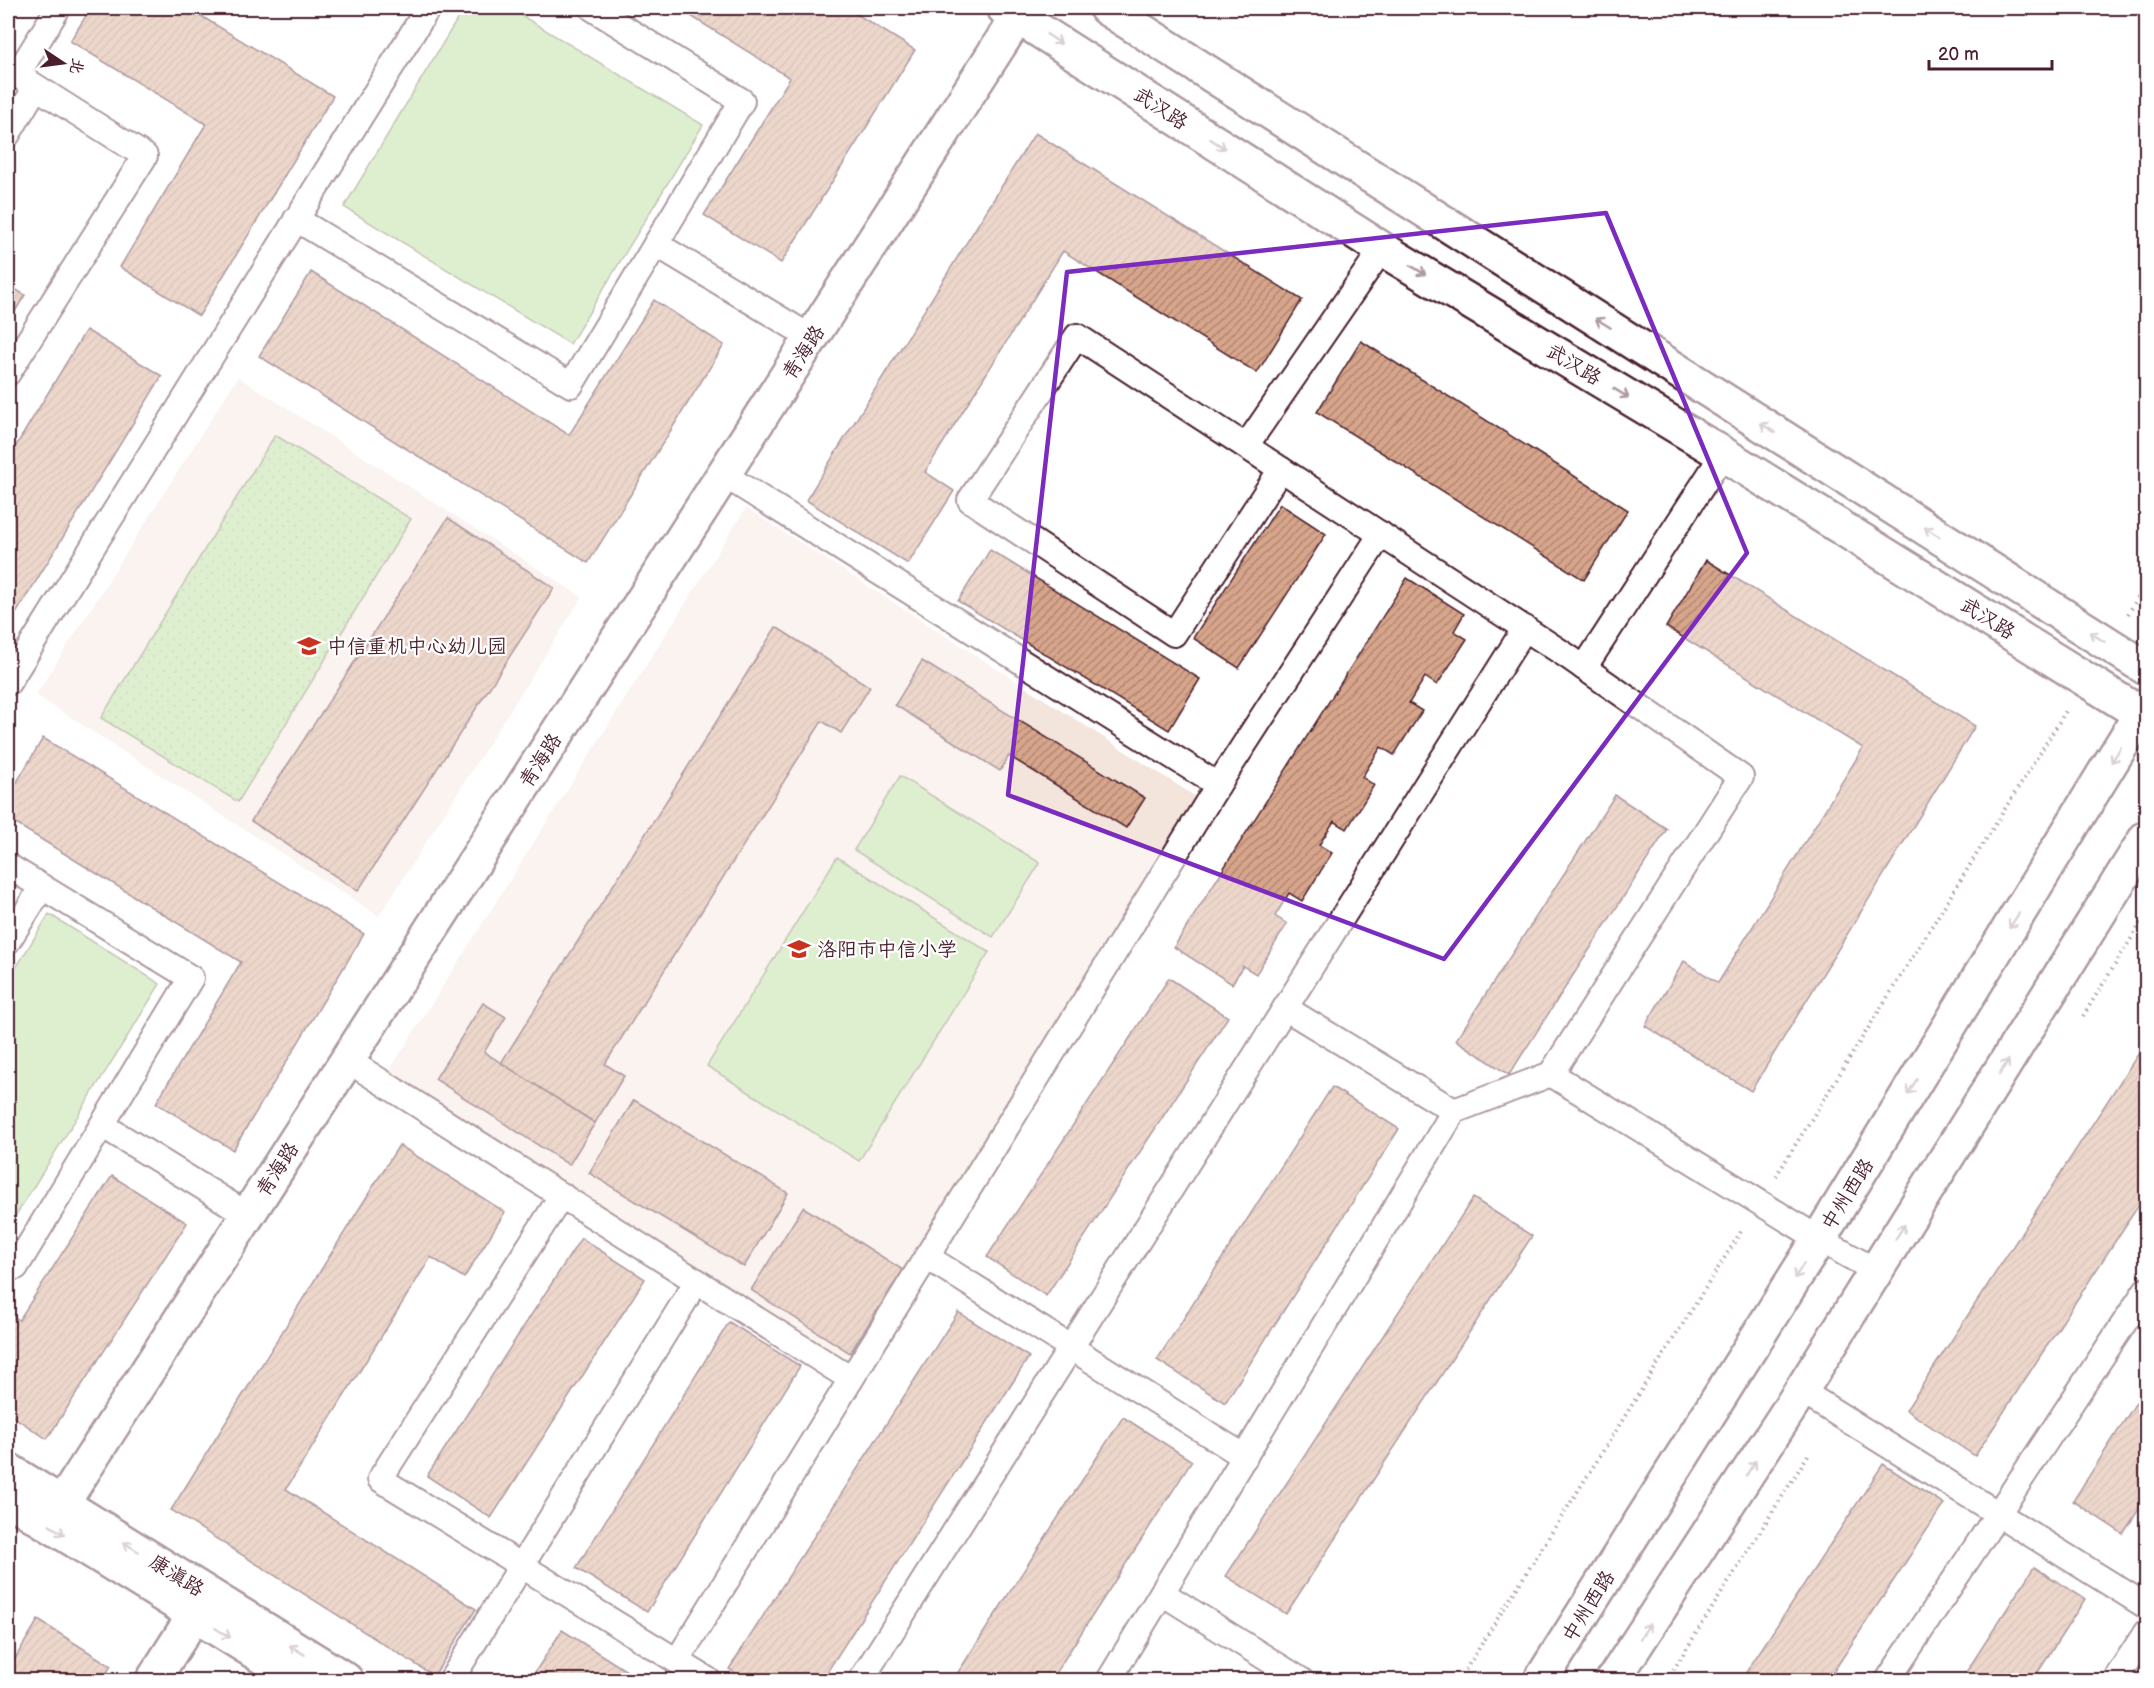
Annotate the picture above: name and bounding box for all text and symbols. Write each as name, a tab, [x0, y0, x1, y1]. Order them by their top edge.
north arrow	[33, 33, 93, 93]
one-way arrow	[1045, 33, 1061, 45]
scale bar	[1929, 33, 2052, 71]
text: 20 m	[1938, 44, 1979, 65]
text: 北	[65, 56, 87, 76]
street label: 武汉路	[1129, 82, 1193, 136]
one-way arrow	[1209, 138, 1226, 150]
one-way arrow	[1409, 265, 1426, 277]
one-way arrow	[1595, 317, 1612, 329]
street label: 青海路	[777, 320, 831, 384]
street label: 武汉路	[1542, 339, 1606, 391]
one-way arrow	[1612, 387, 1629, 399]
one-way arrow	[1760, 421, 1777, 433]
one-way arrow	[1924, 526, 1941, 539]
street label: 武汉路	[1956, 593, 2020, 645]
one-way arrow	[2089, 630, 2106, 642]
school or university icon: 中信重机中心幼儿园	[296, 633, 322, 659]
place label: 中信重机中心幼儿园	[327, 635, 507, 659]
street label: 青海路	[514, 728, 568, 792]
one-way arrow	[2110, 746, 2122, 763]
one-way arrow	[2008, 912, 2020, 929]
school or university icon: 洛阳市中信小学	[786, 936, 812, 962]
place label: 洛阳市中信小学	[817, 938, 957, 962]
one-way arrow	[1998, 1059, 2010, 1076]
one-way arrow	[1906, 1078, 1918, 1095]
street label: 青海路	[251, 1137, 305, 1201]
street label: 中州西路	[1816, 1153, 1880, 1235]
one-way arrow	[1895, 1224, 1907, 1241]
one-way arrow	[1793, 1262, 1805, 1279]
one-way arrow	[1745, 1460, 1757, 1477]
one-way arrow	[48, 1525, 65, 1537]
one-way arrow	[123, 1540, 140, 1552]
street label: 康滇路	[145, 1550, 209, 1602]
street label: 中州西路	[1557, 1565, 1621, 1647]
one-way arrow	[1638, 1623, 1651, 1640]
one-way arrow	[214, 1627, 231, 1639]
one-way arrow	[289, 1643, 306, 1655]

